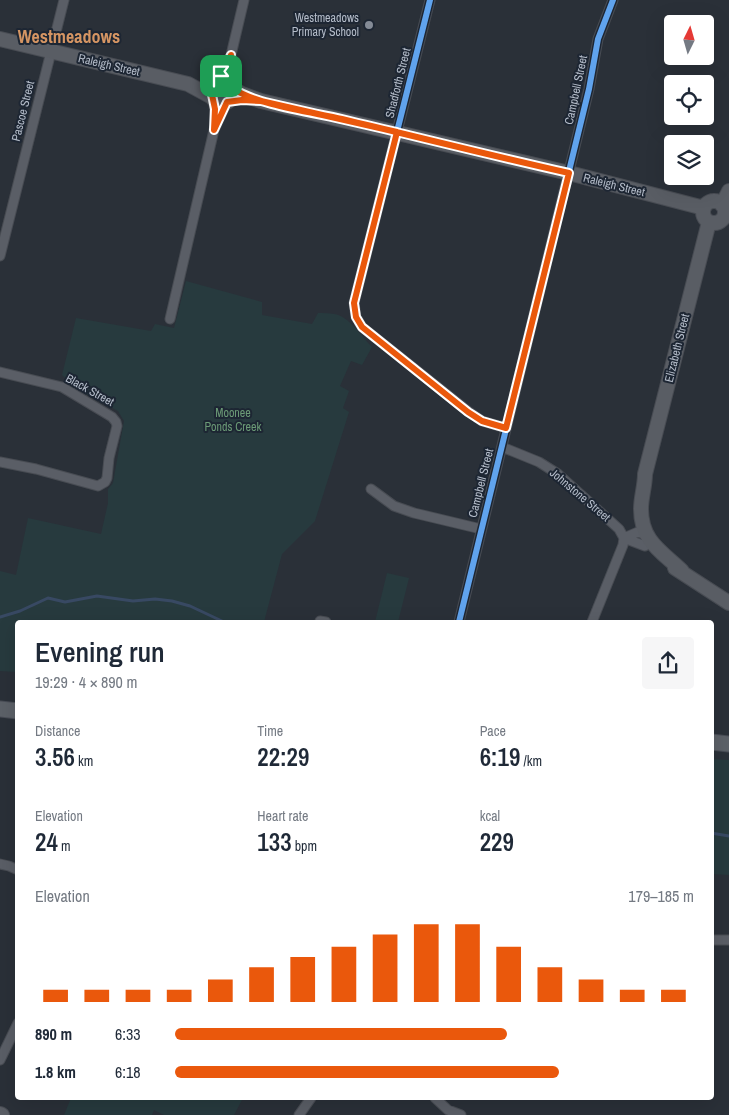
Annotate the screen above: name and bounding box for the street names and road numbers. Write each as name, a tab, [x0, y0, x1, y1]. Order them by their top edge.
street label: Shadforth Street	[382, 46, 414, 120]
street label: Raleigh Street	[77, 50, 142, 80]
street label: Campbell Street	[561, 54, 591, 126]
street label: Pascoe Street	[8, 79, 38, 143]
street label: Raleigh Street	[582, 170, 647, 200]
street label: Elizabeth Street	[661, 312, 693, 384]
street label: Black Street	[63, 370, 117, 410]
street label: Campbell Street	[465, 447, 497, 519]
street label: Johnstone Street	[546, 465, 614, 525]

